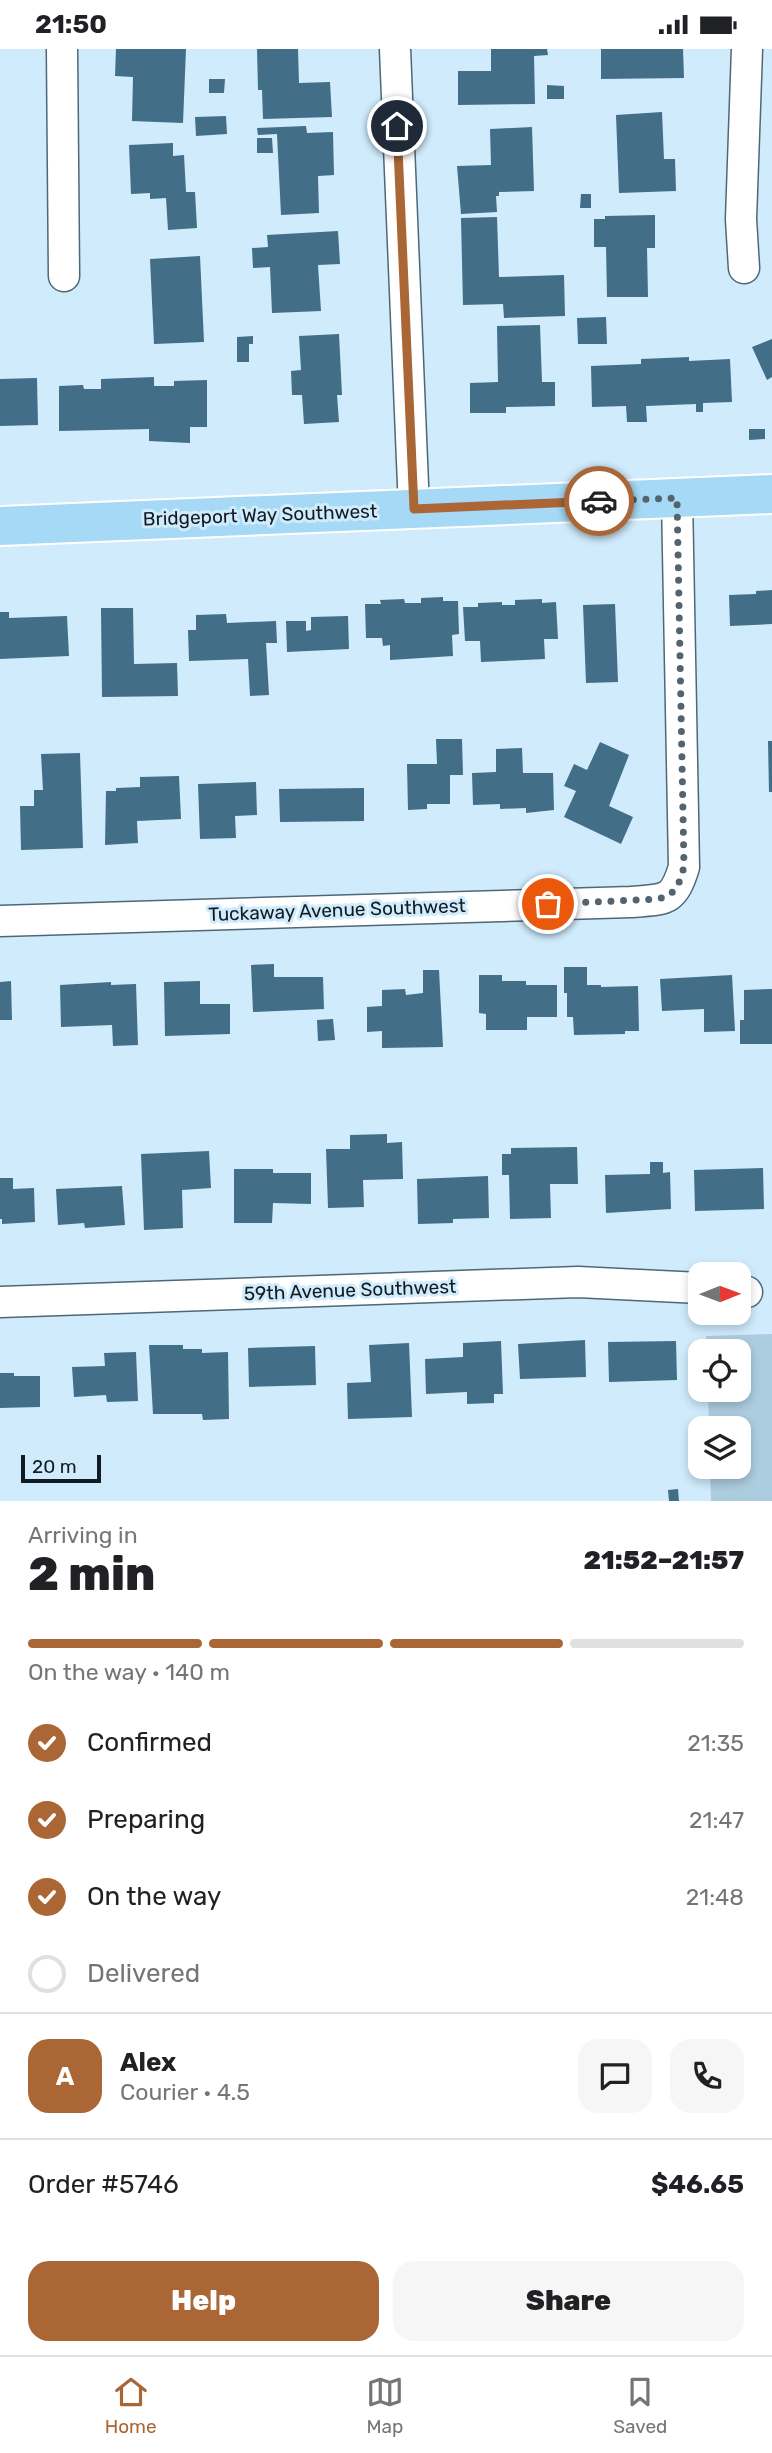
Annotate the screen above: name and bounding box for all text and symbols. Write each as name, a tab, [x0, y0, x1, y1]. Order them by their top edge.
text: 21:50	[35, 9, 107, 40]
pin	[367, 96, 427, 156]
icon: home	[378, 107, 416, 145]
courier	[564, 466, 634, 536]
icon: car	[580, 482, 618, 520]
street label: Bridgeport Way Southwest	[142, 499, 378, 531]
pin	[518, 874, 578, 934]
icon: bag	[529, 885, 567, 923]
street label: Tuckaway Avenue Southwest	[208, 894, 467, 926]
north arrow	[688, 1262, 751, 1325]
map controls	[688, 1262, 751, 1479]
street label: 59th Avenue Southwest	[243, 1275, 457, 1305]
button: locate	[688, 1339, 751, 1402]
button: layers	[688, 1416, 751, 1479]
scale bar	[21, 1452, 102, 1484]
text: 20 m	[32, 1455, 77, 1478]
text: Arriving in	[28, 1521, 138, 1549]
text: 21:52–21:57	[584, 1545, 744, 1576]
text: 2 min	[28, 1547, 155, 1602]
text: On the way · 140 m	[28, 1658, 230, 1686]
icon: check	[28, 1724, 66, 1762]
text: Confirmed	[87, 1727, 212, 1758]
text: 21:35	[687, 1729, 744, 1757]
icon: check	[28, 1801, 66, 1839]
text: Preparing	[87, 1804, 205, 1835]
text: 21:47	[689, 1806, 744, 1834]
icon: check	[28, 1878, 66, 1916]
text: On the way	[87, 1881, 221, 1912]
text: 21:48	[686, 1883, 744, 1911]
text: Delivered	[87, 1958, 200, 1989]
button: chat	[578, 2039, 652, 2113]
button: phone	[670, 2039, 744, 2113]
text: Alex	[120, 2047, 176, 2078]
text: A	[56, 2061, 74, 2092]
text: Courier · 4.5	[120, 2078, 250, 2106]
text: Order #5746	[28, 2169, 179, 2200]
text: $46.65	[651, 2169, 744, 2200]
button: Help	[28, 2261, 379, 2341]
button: Share	[393, 2261, 744, 2341]
tab: Home	[105, 2373, 157, 2438]
tab: Map	[366, 2373, 404, 2438]
tab: Saved	[613, 2373, 667, 2438]

